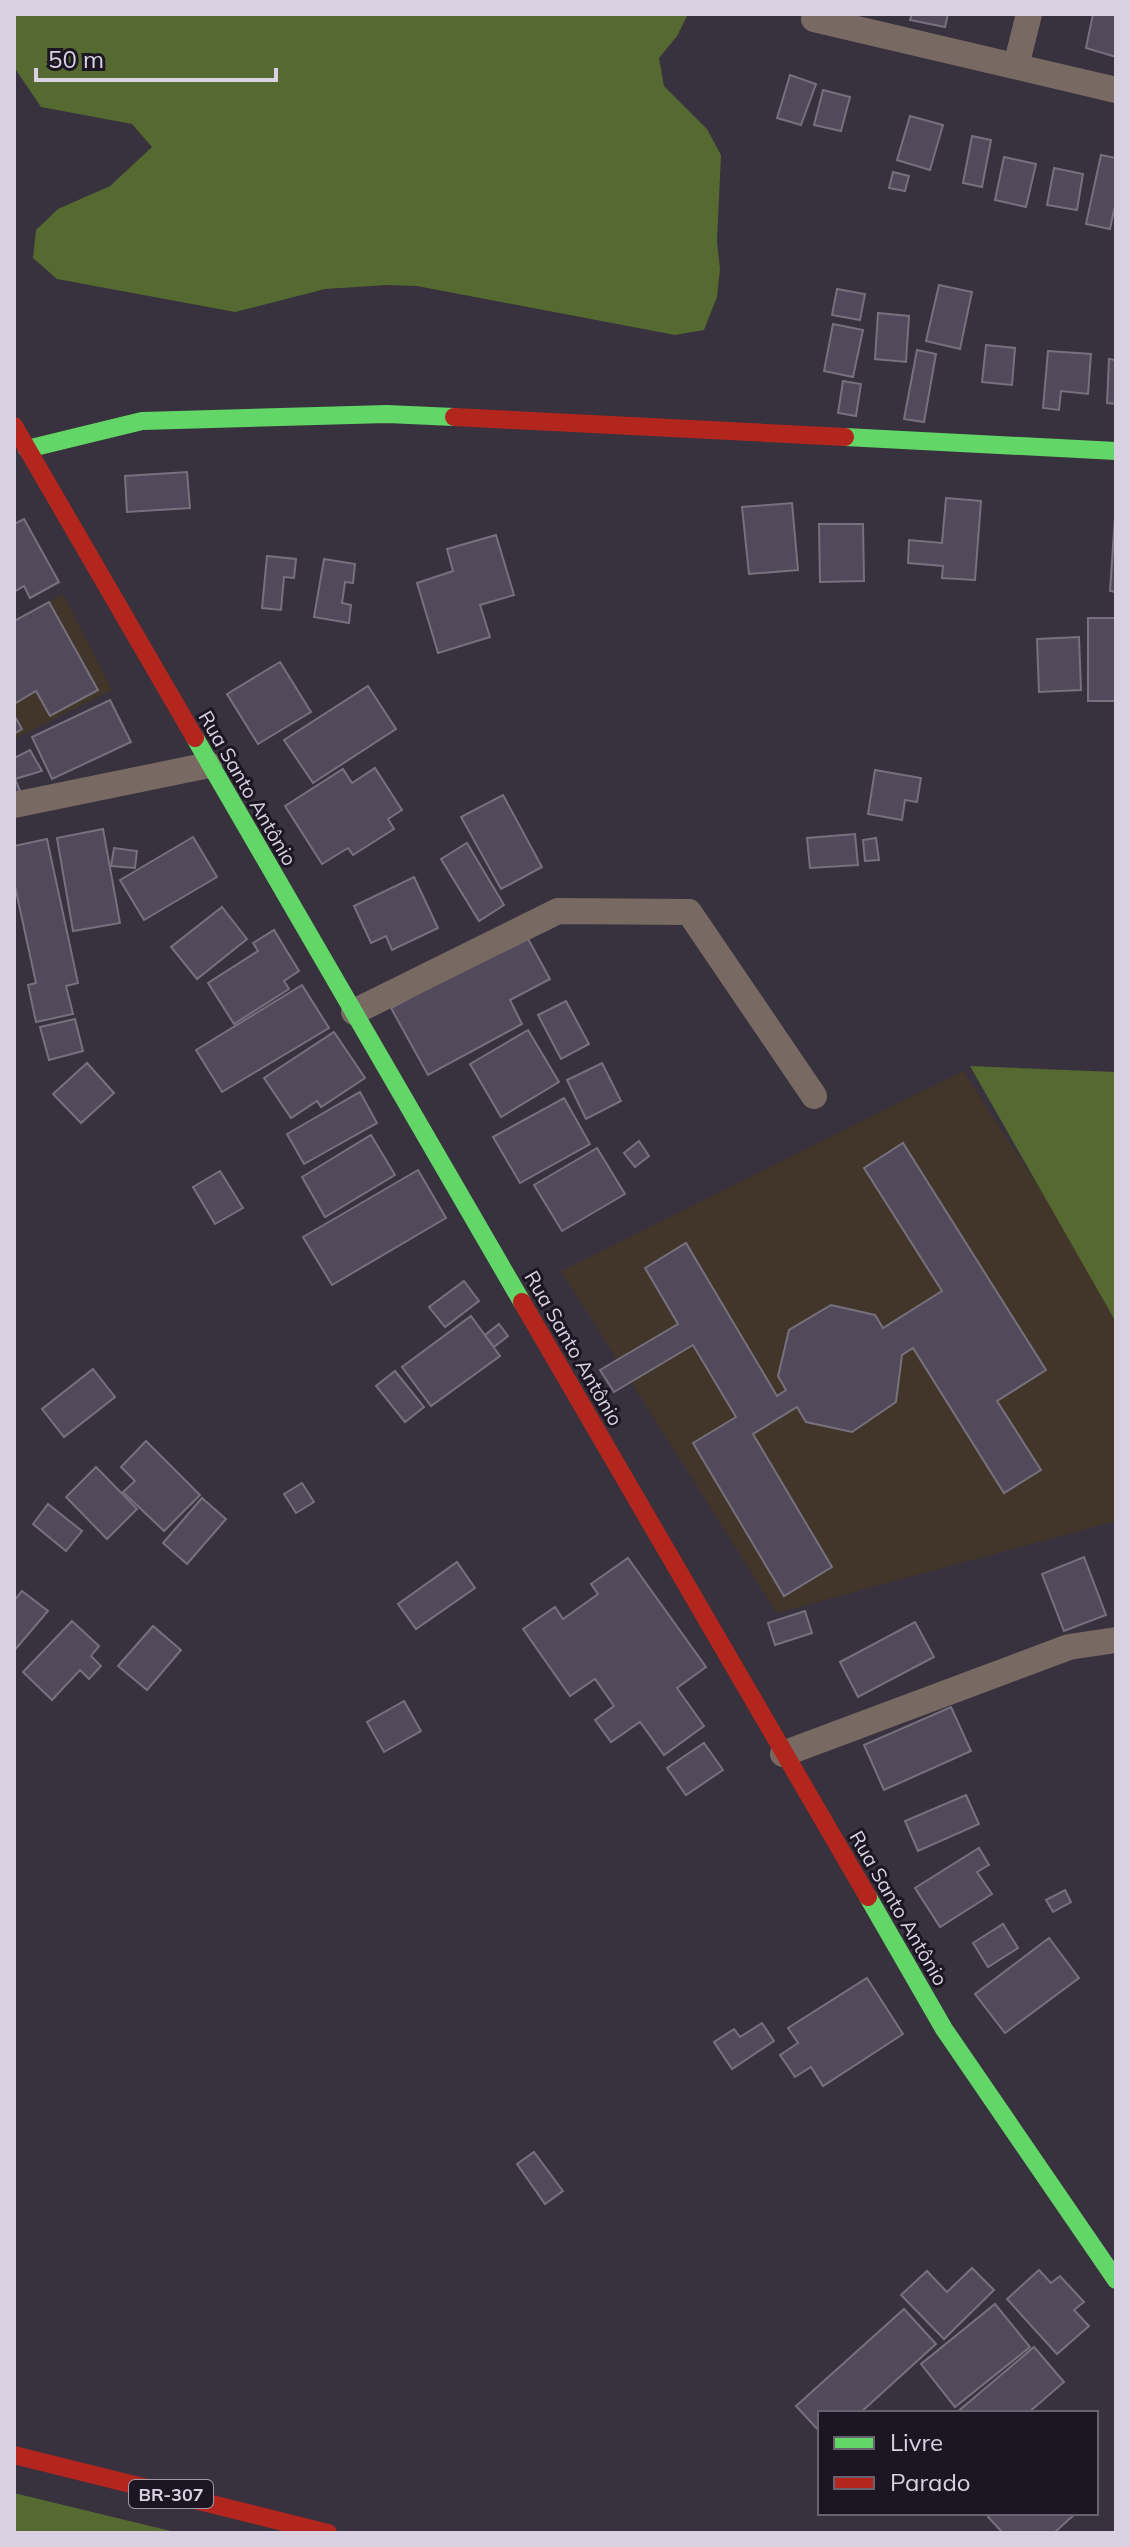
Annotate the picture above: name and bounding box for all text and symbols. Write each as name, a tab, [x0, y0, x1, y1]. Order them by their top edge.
scale bar	[36, 32, 276, 82]
text: 50 m	[48, 44, 104, 74]
street label: Rua Santo Antônio	[193, 706, 303, 870]
street label: Rua Santo Antônio	[519, 1266, 629, 1430]
street label: Rua Santo Antônio	[844, 1826, 954, 1990]
legend	[818, 2411, 1098, 2515]
text: Livre	[890, 2427, 943, 2457]
text: Parado	[890, 2467, 971, 2497]
road number: BR-307	[129, 2480, 213, 2508]

